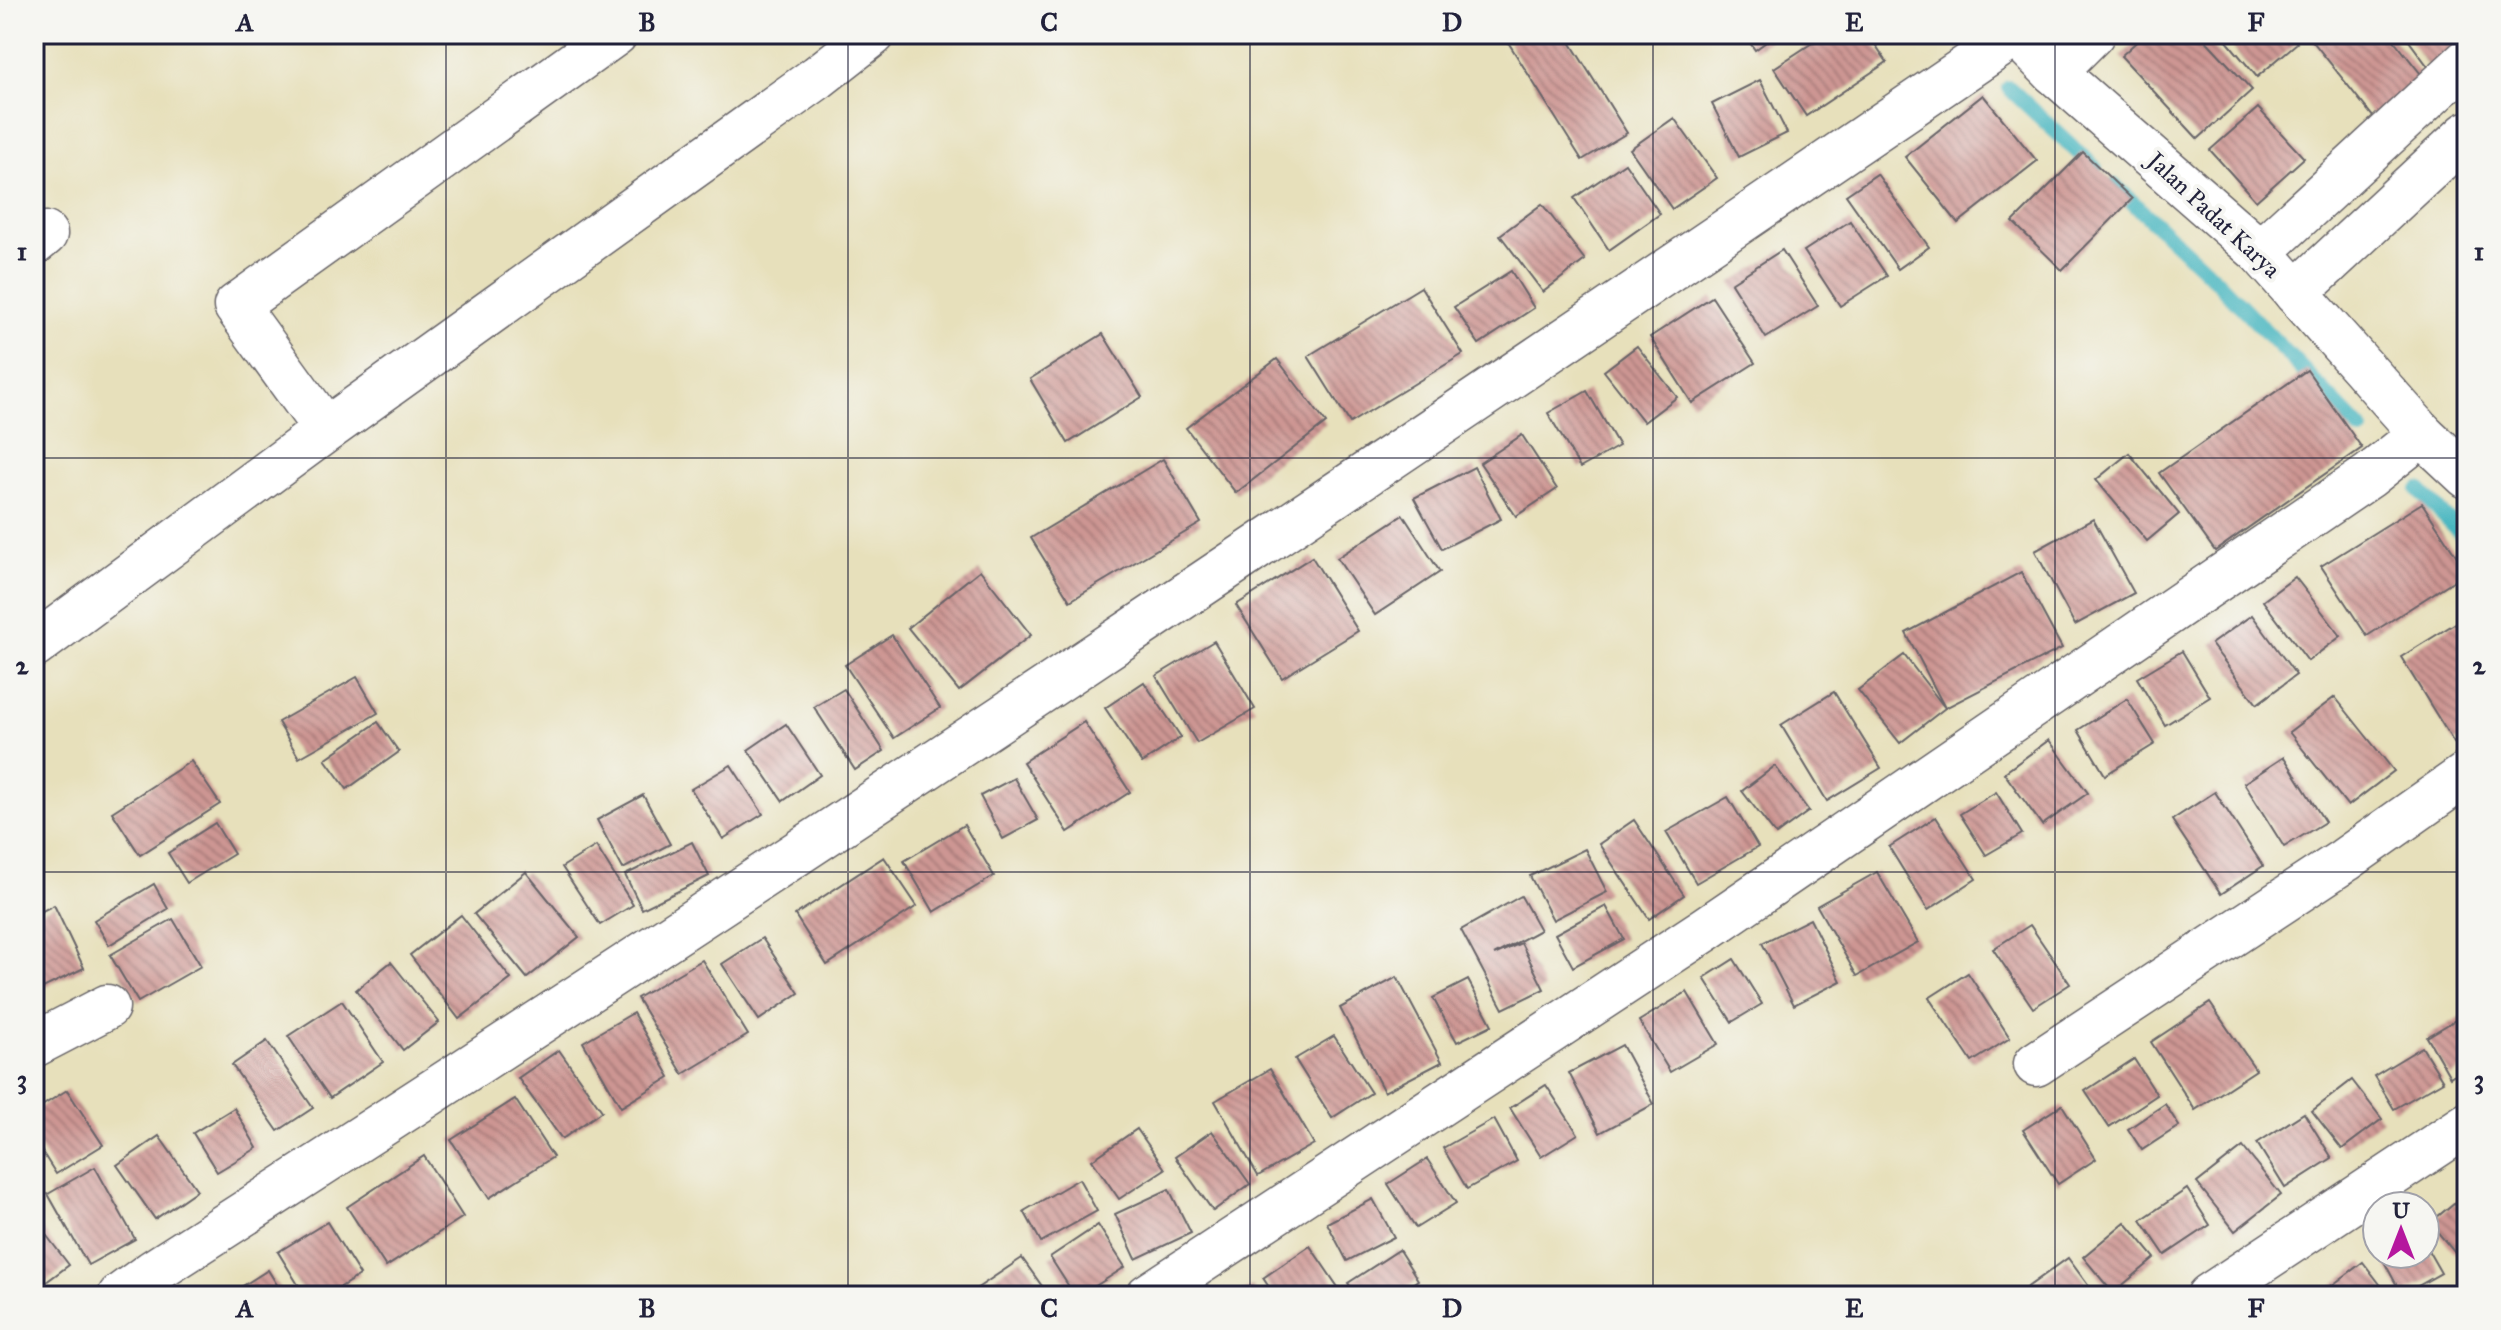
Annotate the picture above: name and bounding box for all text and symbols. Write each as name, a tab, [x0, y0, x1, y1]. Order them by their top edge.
text: A	[234, 6, 254, 38]
text: B	[638, 6, 656, 38]
text: C	[1040, 6, 1058, 38]
text: D	[1442, 6, 1462, 38]
text: E	[1845, 6, 1864, 38]
text: F	[2248, 6, 2265, 38]
street label: Jalan Padat Karya	[2139, 144, 2287, 285]
text: 1	[17, 235, 27, 267]
text: 1	[2474, 235, 2484, 267]
text: 2	[16, 649, 30, 681]
text: 2	[2473, 649, 2487, 681]
text: 3	[17, 1063, 27, 1095]
text: 3	[2474, 1063, 2484, 1095]
north arrow	[2361, 1190, 2441, 1270]
text: U	[2392, 1197, 2410, 1224]
text: A	[234, 1292, 254, 1324]
text: B	[638, 1292, 656, 1324]
text: C	[1040, 1292, 1058, 1324]
text: D	[1442, 1292, 1462, 1324]
text: E	[1845, 1292, 1864, 1324]
text: F	[2248, 1292, 2265, 1324]

